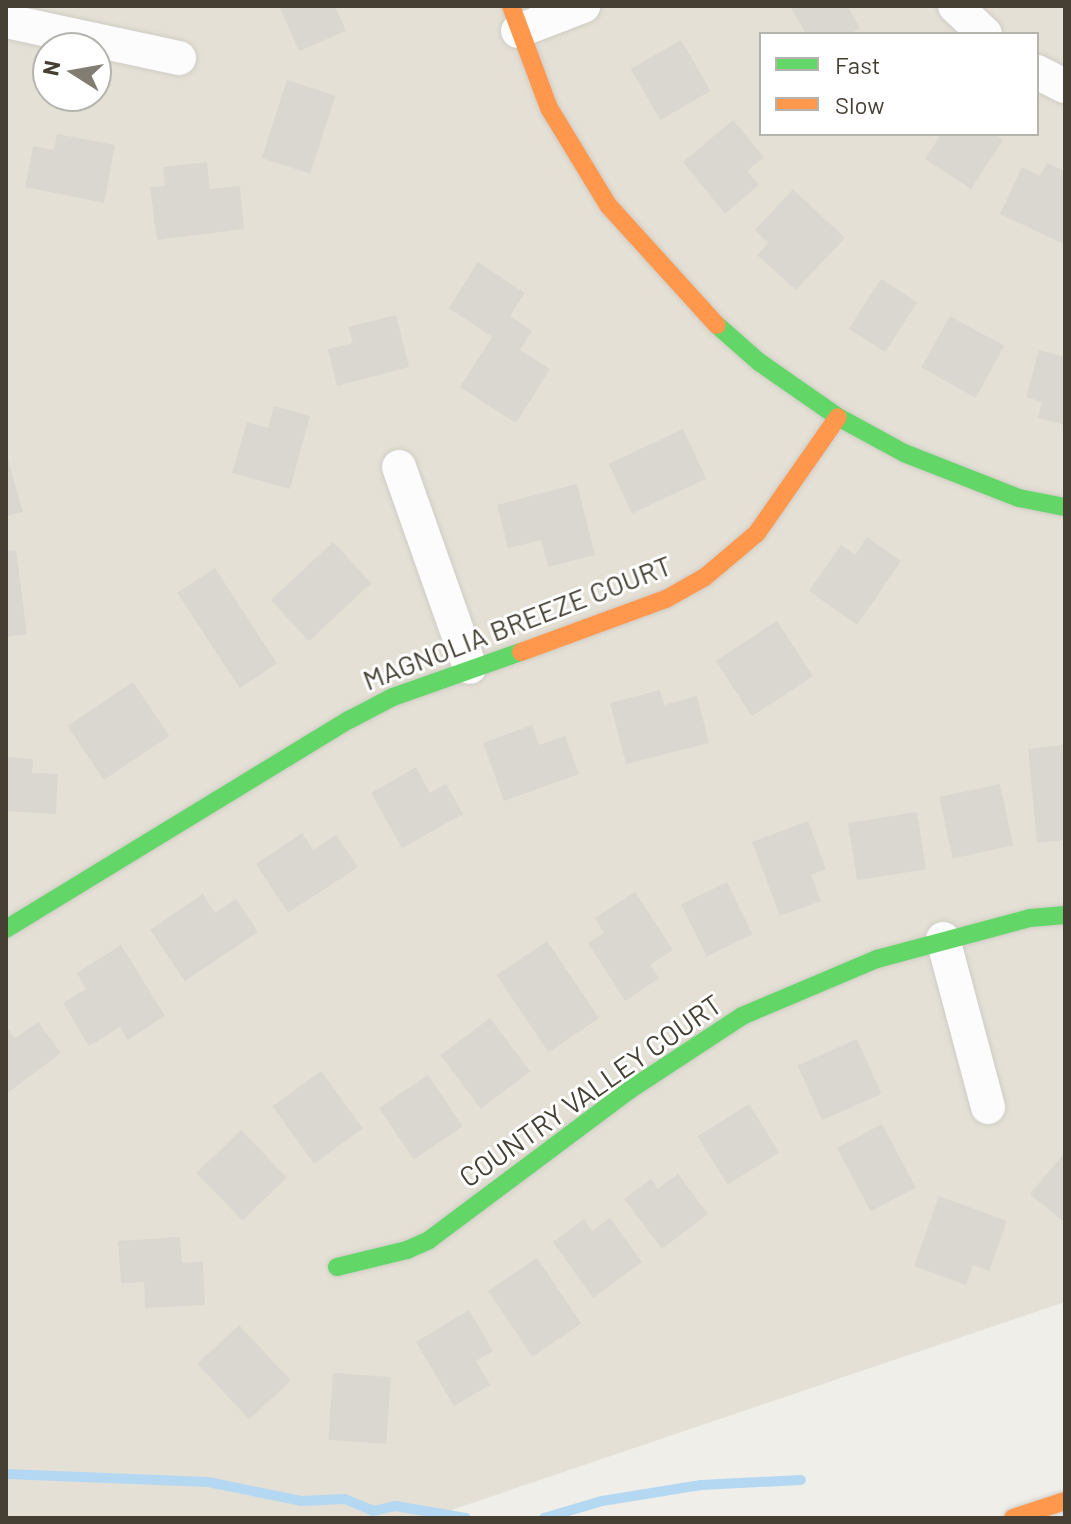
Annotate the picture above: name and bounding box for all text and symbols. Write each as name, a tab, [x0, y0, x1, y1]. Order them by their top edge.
north arrow	[32, 32, 112, 112]
legend	[759, 32, 1039, 136]
text: Fast	[835, 50, 880, 79]
text: N	[36, 58, 65, 77]
text: Slow	[835, 90, 884, 119]
street label: MAGNOLIA BREEZE COURT	[358, 548, 676, 696]
street label: COUNTRY VALLEY COURT	[452, 987, 728, 1193]

